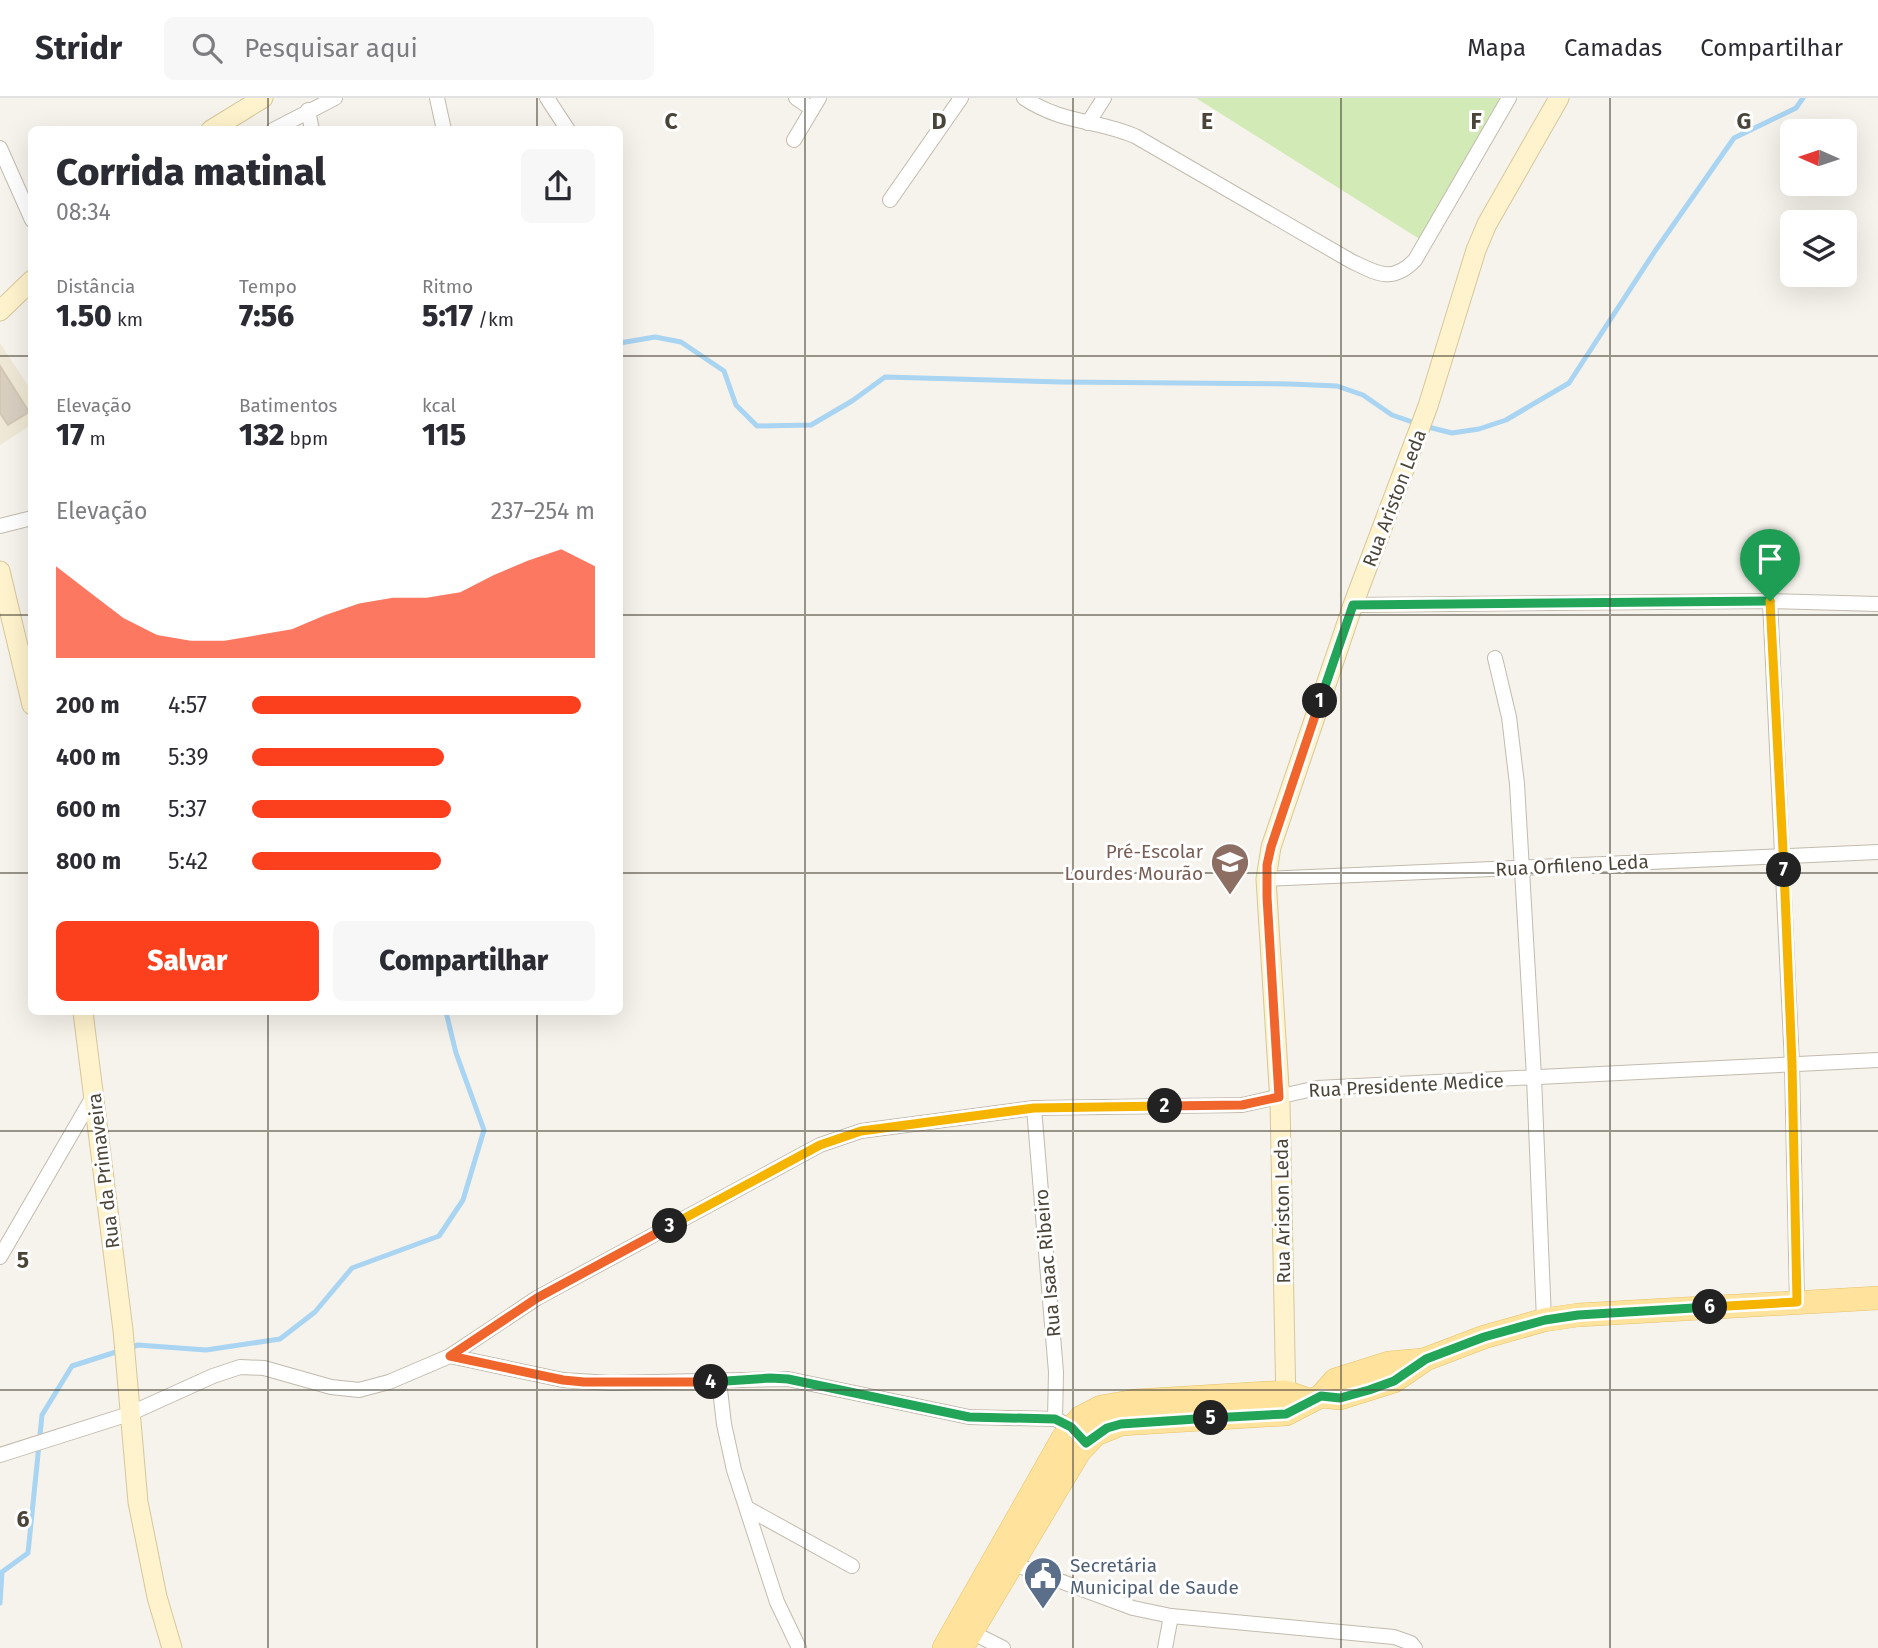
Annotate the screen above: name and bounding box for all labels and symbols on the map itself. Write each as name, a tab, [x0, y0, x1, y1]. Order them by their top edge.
text: C	[664, 107, 678, 135]
text: D	[932, 107, 947, 135]
text: E	[1201, 107, 1213, 135]
text: F	[1470, 107, 1482, 135]
text: G	[1737, 107, 1751, 135]
north arrow	[1780, 119, 1857, 196]
street label: Rua Ariston Leda	[1358, 426, 1431, 570]
pin	[1740, 529, 1800, 601]
pin: 1	[1302, 684, 1338, 718]
place label: Pré-Escolar Lourdes Mourão	[1064, 840, 1204, 885]
school or university icon: Pré-Escolar Lourdes Mourão	[1209, 841, 1251, 896]
street label: Rua Orfileno Leda	[1495, 850, 1649, 881]
pin: 7	[1766, 852, 1802, 888]
street label: Rua Presidente Medice	[1308, 1069, 1504, 1102]
pin: 2	[1148, 1088, 1182, 1124]
street label: Rua da Primaveira	[83, 1092, 124, 1250]
street label: Rua Ariston Leda	[1270, 1138, 1295, 1284]
street label: Rua Isaac Ribeiro	[1030, 1188, 1065, 1338]
pin: 3	[652, 1208, 688, 1244]
text: 5	[17, 1246, 29, 1274]
pin: 6	[1692, 1290, 1728, 1324]
pin: 4	[694, 1364, 728, 1400]
pin: 5	[1194, 1400, 1228, 1436]
text: 6	[17, 1505, 30, 1533]
place label: Secretária Municipal de Saude	[1070, 1554, 1239, 1599]
public building icon: Secretária Municipal de Saude	[1022, 1555, 1064, 1610]

